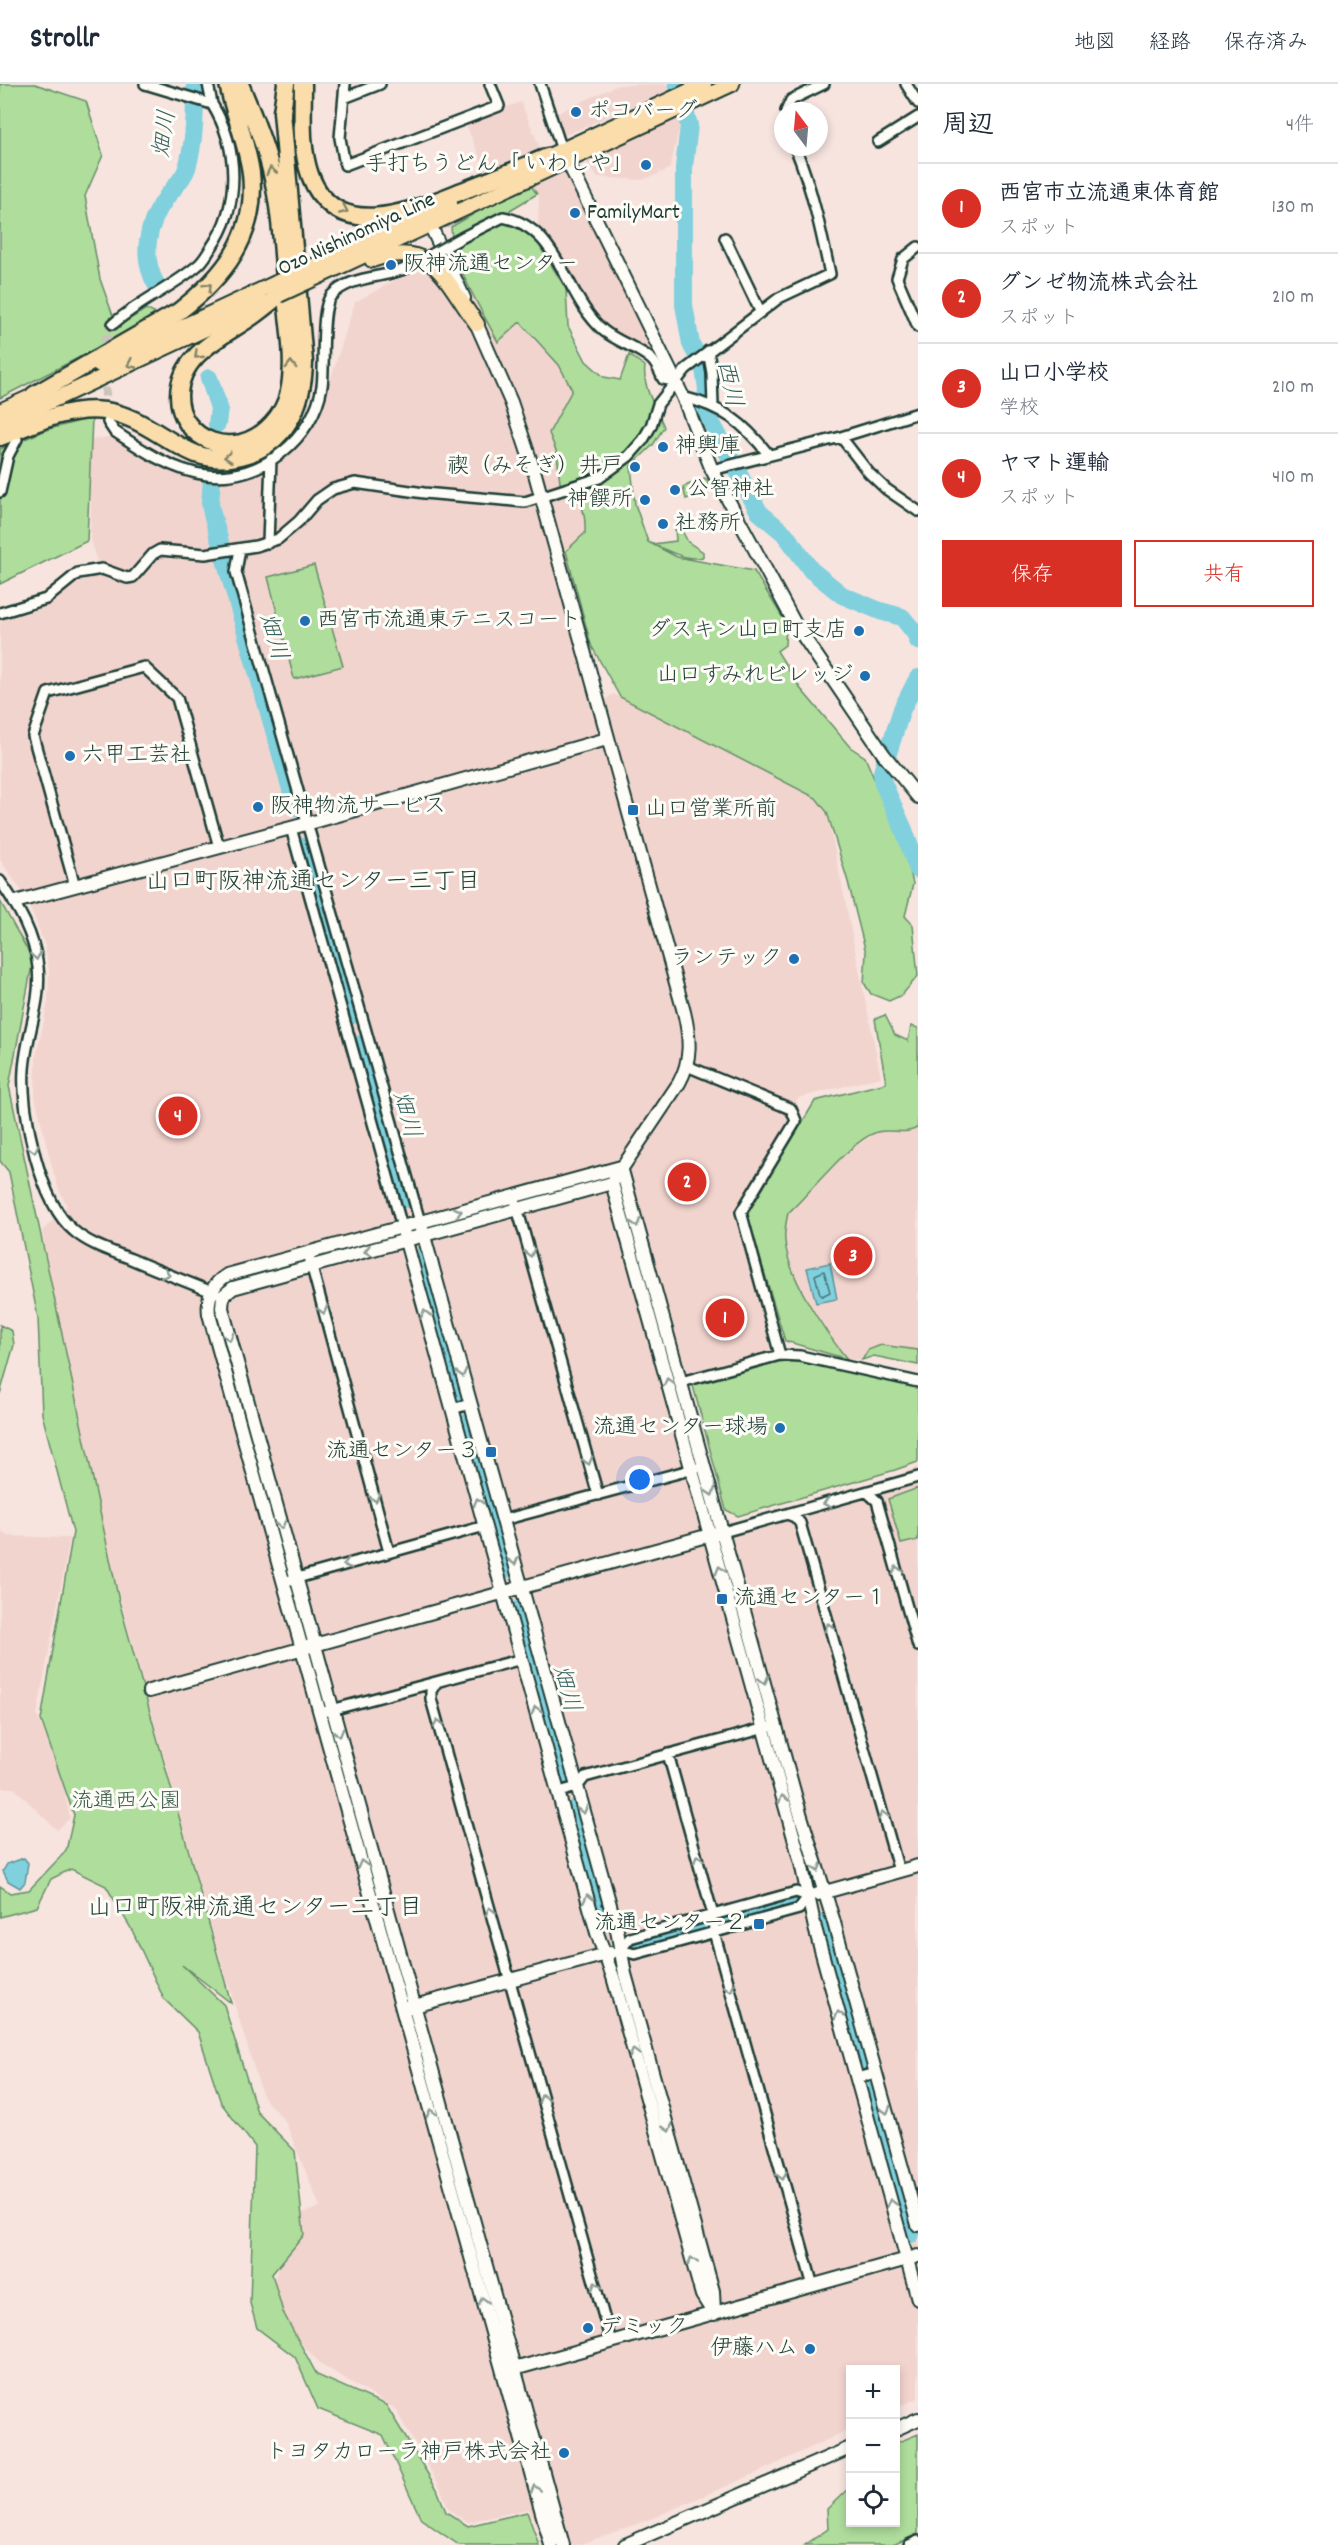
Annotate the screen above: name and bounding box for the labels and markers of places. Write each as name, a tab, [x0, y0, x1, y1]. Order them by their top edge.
place label: ポコバーグ	[588, 97, 698, 128]
marker: ポコバーグ	[569, 105, 583, 119]
place label: 手打ちうどん「 いわしや」	[365, 150, 634, 181]
marker: 手打ちうどん「 いわしや」	[639, 158, 653, 172]
place label: FamilyMart	[587, 198, 680, 229]
marker: FamilyMart	[568, 206, 582, 220]
place label: 阪神流通センター	[403, 250, 578, 281]
marker: 阪神流通センター	[384, 258, 398, 272]
place label: 神輿庫	[675, 432, 741, 463]
marker: 神輿庫	[656, 440, 670, 454]
place label: 禊（みそぎ）井戸	[447, 452, 623, 483]
marker: 禊（みそぎ）井戸	[628, 460, 642, 474]
place label: 公智神社	[687, 475, 775, 506]
marker: 公智神社	[668, 483, 682, 497]
place label: 神饌所	[567, 485, 633, 516]
marker: 神饌所	[638, 493, 652, 507]
place label: 社務所	[675, 509, 741, 540]
marker: 社務所	[656, 517, 670, 531]
place label: 西宮市流通東テニスコート	[317, 606, 581, 637]
marker: 西宮市流通東テニスコート	[298, 614, 312, 628]
place label: ダスキン山口町支店	[649, 616, 847, 647]
marker: ダスキン山口町支店	[852, 624, 866, 638]
place label: 山口すみれビレッジ	[657, 661, 853, 692]
marker: 山口すみれビレッジ	[858, 669, 872, 683]
place label: 六甲工芸社	[82, 741, 192, 772]
marker: 六甲工芸社	[63, 749, 77, 763]
place label: 阪神物流サービス	[270, 792, 446, 823]
place label: 山口営業所前	[645, 795, 777, 826]
marker: 阪神物流サービス	[251, 800, 265, 814]
marker: 山口営業所前	[626, 803, 640, 817]
place label: ランテック	[671, 944, 782, 975]
marker: ランテック	[787, 952, 801, 966]
pin: 4	[158, 1094, 198, 1138]
pin: 2	[668, 1160, 706, 1204]
pin: 3	[834, 1234, 872, 1278]
pin: 1	[706, 1296, 744, 1340]
place label: 流通センター球場	[593, 1413, 768, 1444]
marker: 流通センター球場	[773, 1421, 787, 1435]
place label: 流通センター３	[326, 1437, 479, 1468]
marker: 流通センター３	[484, 1445, 498, 1459]
place label: 流通センター１	[734, 1584, 887, 1615]
marker: 流通センター１	[715, 1592, 729, 1606]
place label: 流通センター２	[594, 1909, 747, 1940]
marker: 流通センター２	[752, 1917, 766, 1931]
place label: デミック	[600, 2313, 688, 2344]
marker: デミック	[581, 2321, 595, 2335]
place label: 伊藤ハム	[710, 2334, 798, 2365]
marker: 伊藤ハム	[803, 2342, 817, 2356]
place label: トヨタカローラ神戸株式会社	[266, 2438, 552, 2469]
marker: トヨタカローラ神戸株式会社	[557, 2446, 571, 2460]

